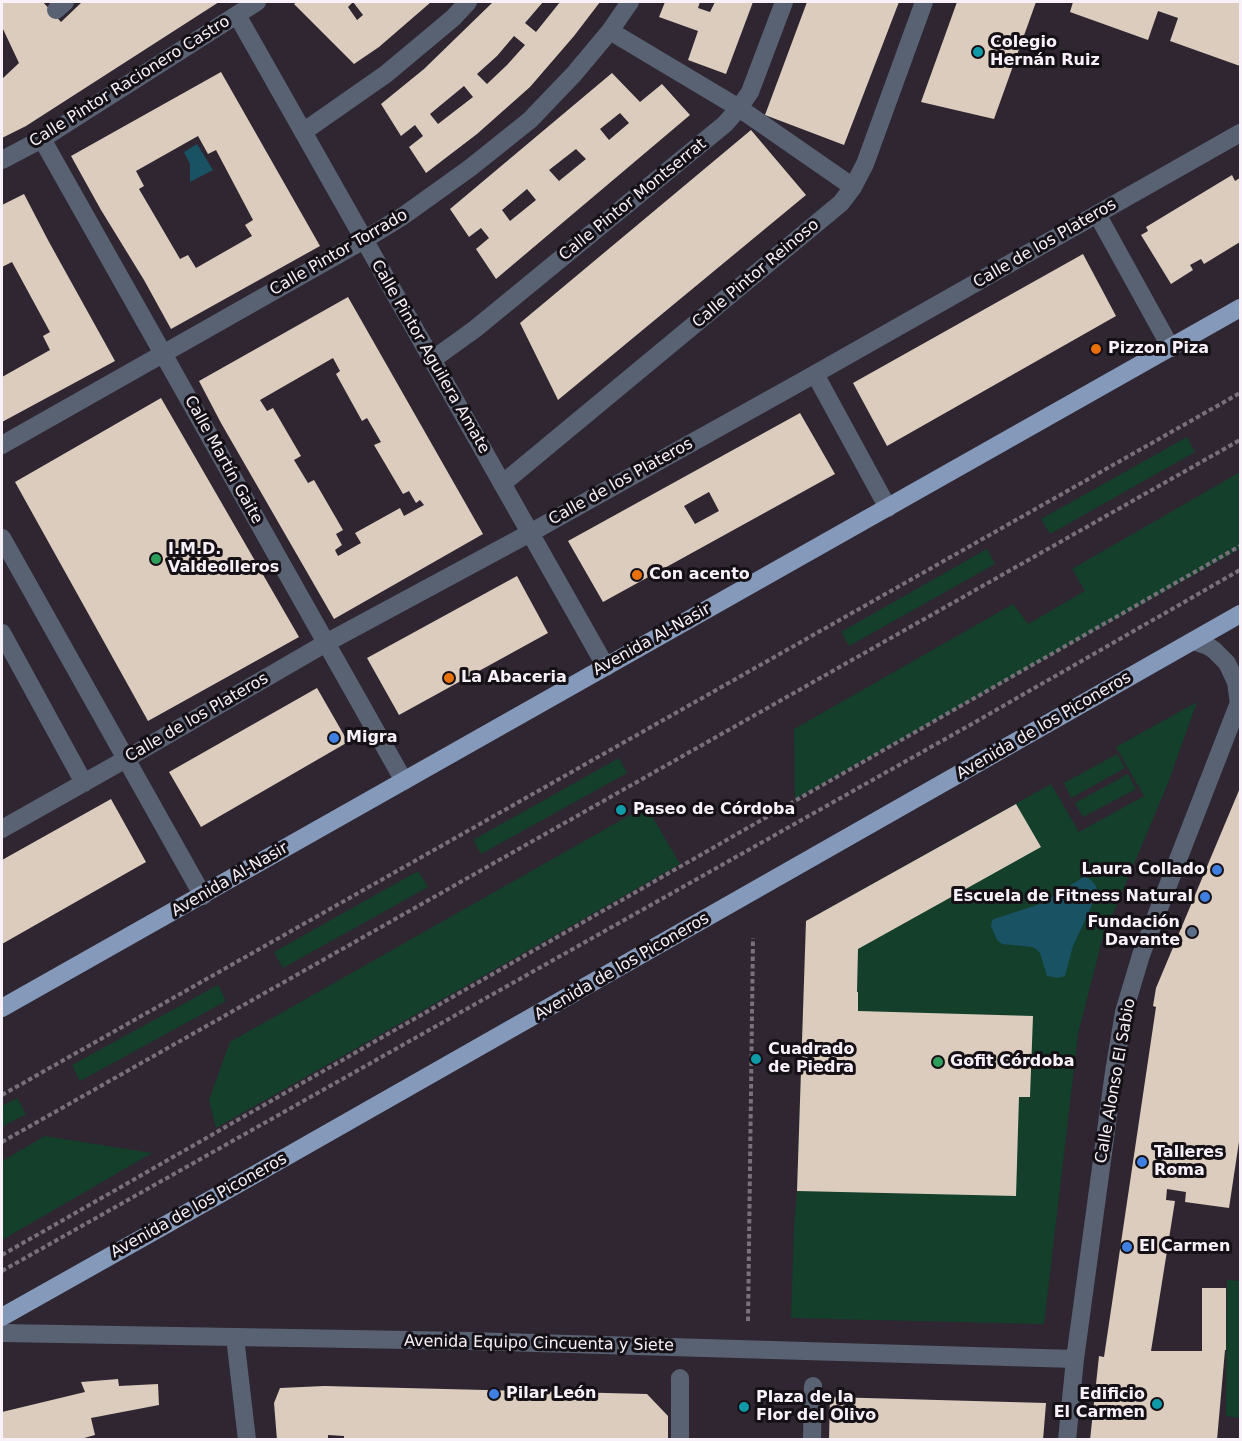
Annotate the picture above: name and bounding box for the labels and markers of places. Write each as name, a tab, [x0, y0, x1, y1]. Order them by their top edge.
place label: Colegio Hernán Ruiz	[990, 33, 1100, 71]
marker: Colegio Hernán Ruiz	[971, 45, 985, 59]
place label: Pizzon Piza	[1108, 339, 1209, 359]
marker: Pizzon Piza	[1089, 342, 1103, 356]
place label: I.M.D. Valdeolleros	[168, 540, 279, 578]
marker: I.M.D. Valdeolleros	[149, 552, 163, 566]
place label: Con acento	[649, 565, 750, 585]
marker: Con acento	[630, 568, 644, 582]
place label: La Abaceria	[461, 668, 567, 688]
marker: La Abaceria	[442, 671, 456, 685]
place label: Migra	[346, 728, 398, 748]
marker: Migra	[327, 731, 341, 745]
place label: Paseo de Córdoba	[633, 800, 795, 820]
marker: Paseo de Córdoba	[614, 803, 628, 817]
place label: Laura Collado	[1081, 860, 1205, 880]
marker: Laura Collado	[1210, 863, 1224, 877]
place label: Escuela de Fitness Natural	[953, 887, 1193, 907]
marker: Escuela de Fitness Natural	[1198, 890, 1212, 904]
place label: Fundación Davante	[1087, 913, 1180, 951]
marker: Fundación Davante	[1185, 925, 1199, 939]
place label: Cuadrado de Piedra	[768, 1040, 855, 1078]
marker: Cuadrado de Piedra	[749, 1052, 763, 1066]
place label: Gofit Córdoba	[950, 1052, 1075, 1072]
marker: Gofit Córdoba	[931, 1055, 945, 1069]
place label: Talleres Roma	[1154, 1143, 1224, 1181]
marker: Talleres Roma	[1135, 1155, 1149, 1169]
place label: El Carmen	[1139, 1237, 1230, 1257]
marker: El Carmen	[1120, 1240, 1134, 1254]
place label: Pilar León	[506, 1384, 596, 1404]
place label: Edificio El Carmen	[1054, 1385, 1145, 1423]
marker: Pilar León	[487, 1387, 501, 1401]
place label: Plaza de la Flor del Olivo	[756, 1388, 876, 1426]
marker: Edificio El Carmen	[1150, 1397, 1164, 1411]
marker: Plaza de la Flor del Olivo	[737, 1400, 751, 1414]

